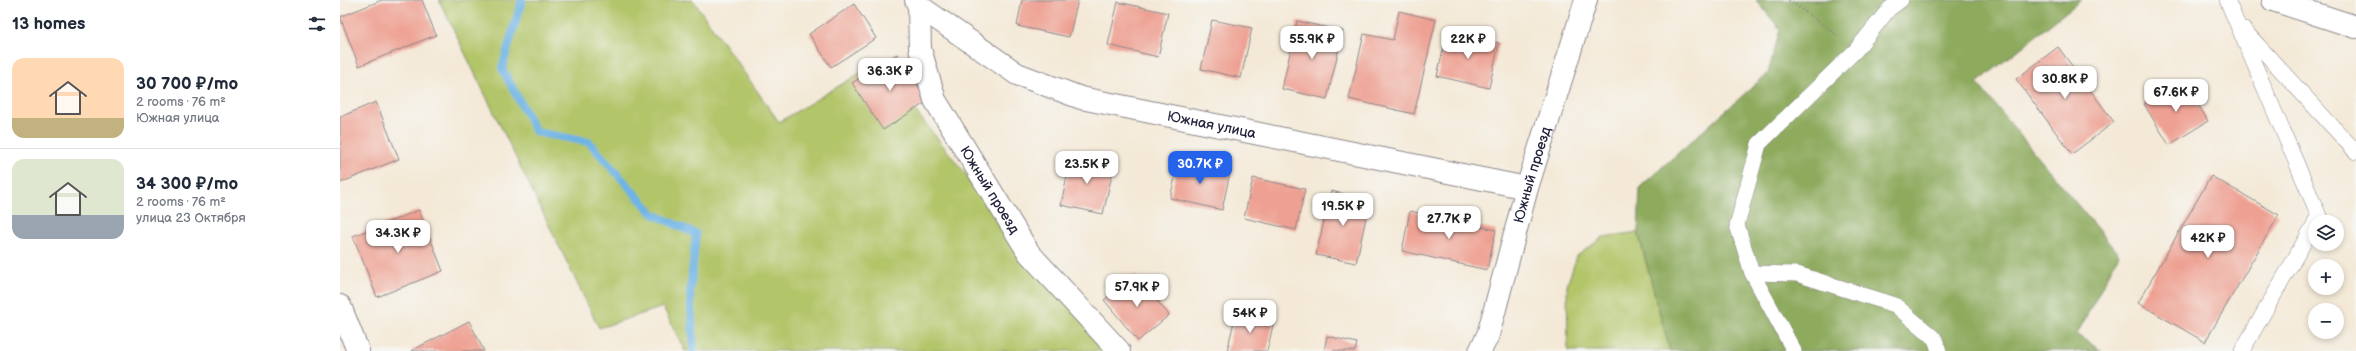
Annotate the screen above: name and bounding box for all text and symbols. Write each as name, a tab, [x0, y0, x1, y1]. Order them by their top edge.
icon: filters	[306, 13, 328, 35]
text: 13 homes	[12, 14, 85, 34]
pin: 55.9K ₽	[1275, 26, 1349, 60]
pin: 22K ₽	[1440, 26, 1496, 60]
text: 55.9K ₽	[1289, 31, 1335, 47]
text: 22K ₽	[1450, 31, 1486, 47]
pin: 36.3K ₽	[853, 58, 927, 92]
text: 36.3K ₽	[867, 63, 913, 79]
pin: 30.8K ₽	[2028, 66, 2102, 100]
text: 30.8K ₽	[2042, 71, 2088, 87]
icon: home	[44, 74, 92, 122]
text: 30 700 ₽/mo	[136, 74, 238, 94]
pin: 67.6K ₽	[2139, 79, 2213, 113]
text: 67.6K ₽	[2153, 84, 2199, 100]
text: 2 rooms · 76 m²	[136, 94, 226, 110]
street label: Южная улица	[1166, 108, 1258, 142]
text: Южная улица	[136, 110, 220, 126]
street label: Южный проезд	[1510, 124, 1555, 225]
street label: Южный проезд	[956, 143, 1023, 237]
pin: 23.5K ₽	[1050, 151, 1124, 185]
pin: 30.7K ₽	[1163, 151, 1237, 185]
text: 23.5K ₽	[1064, 156, 1110, 172]
text: 30.7K ₽	[1177, 156, 1223, 172]
text: 34 300 ₽/mo	[136, 174, 238, 194]
icon: home	[44, 175, 92, 223]
pin: 19.5K ₽	[1306, 193, 1380, 227]
text: 2 rooms · 76 m²	[136, 194, 226, 210]
text: 19.5K ₽	[1321, 198, 1365, 214]
pin: 27.7K ₽	[1412, 206, 1486, 240]
text: улица 23 Октября	[136, 210, 246, 226]
text: 27.7K ₽	[1427, 211, 1471, 227]
map controls	[2308, 215, 2344, 339]
button: layers	[2308, 215, 2344, 251]
pin: 34.3K ₽	[361, 220, 435, 254]
text: 34.3K ₽	[375, 225, 421, 241]
pin: 42K ₽	[2180, 225, 2236, 259]
text: 42K ₽	[2190, 230, 2226, 246]
button: +	[2308, 259, 2344, 295]
pin: 57.9K ₽	[1100, 274, 1174, 308]
text: 57.9K ₽	[1114, 279, 1160, 295]
pin: 54K ₽	[1222, 300, 1278, 334]
button: −	[2308, 303, 2344, 339]
text: 54K ₽	[1232, 305, 1268, 321]

